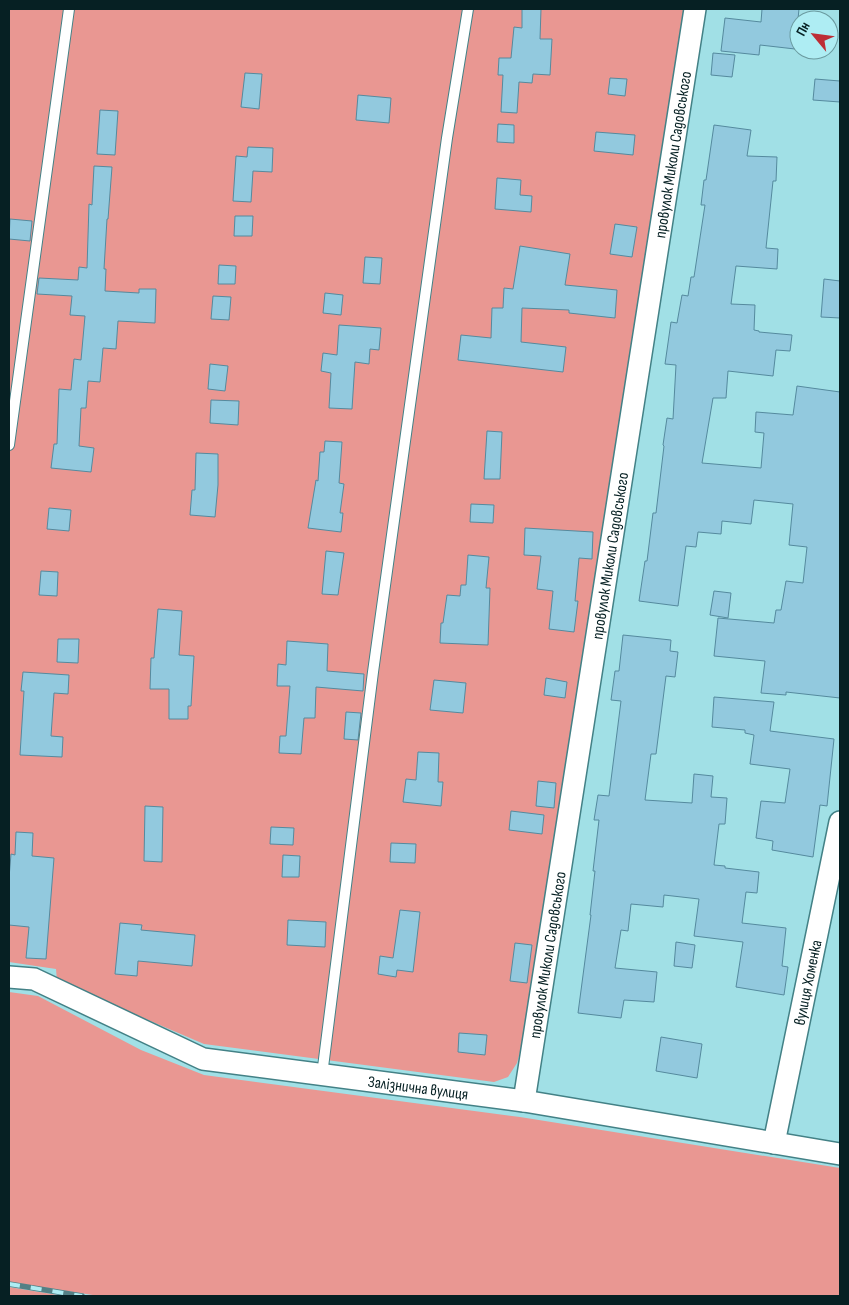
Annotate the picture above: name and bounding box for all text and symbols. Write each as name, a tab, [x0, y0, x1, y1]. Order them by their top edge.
north arrow	[789, 10, 839, 60]
text: Пн	[792, 19, 814, 39]
street label: провулок Миколи Садовського	[651, 70, 696, 240]
street label: провулок Миколи Садовського	[588, 471, 633, 641]
street label: провулок Миколи Садовського	[526, 870, 571, 1040]
street label: вулиця Хоменка	[790, 938, 827, 1027]
street label: Залізнична вулиця	[367, 1073, 469, 1105]

